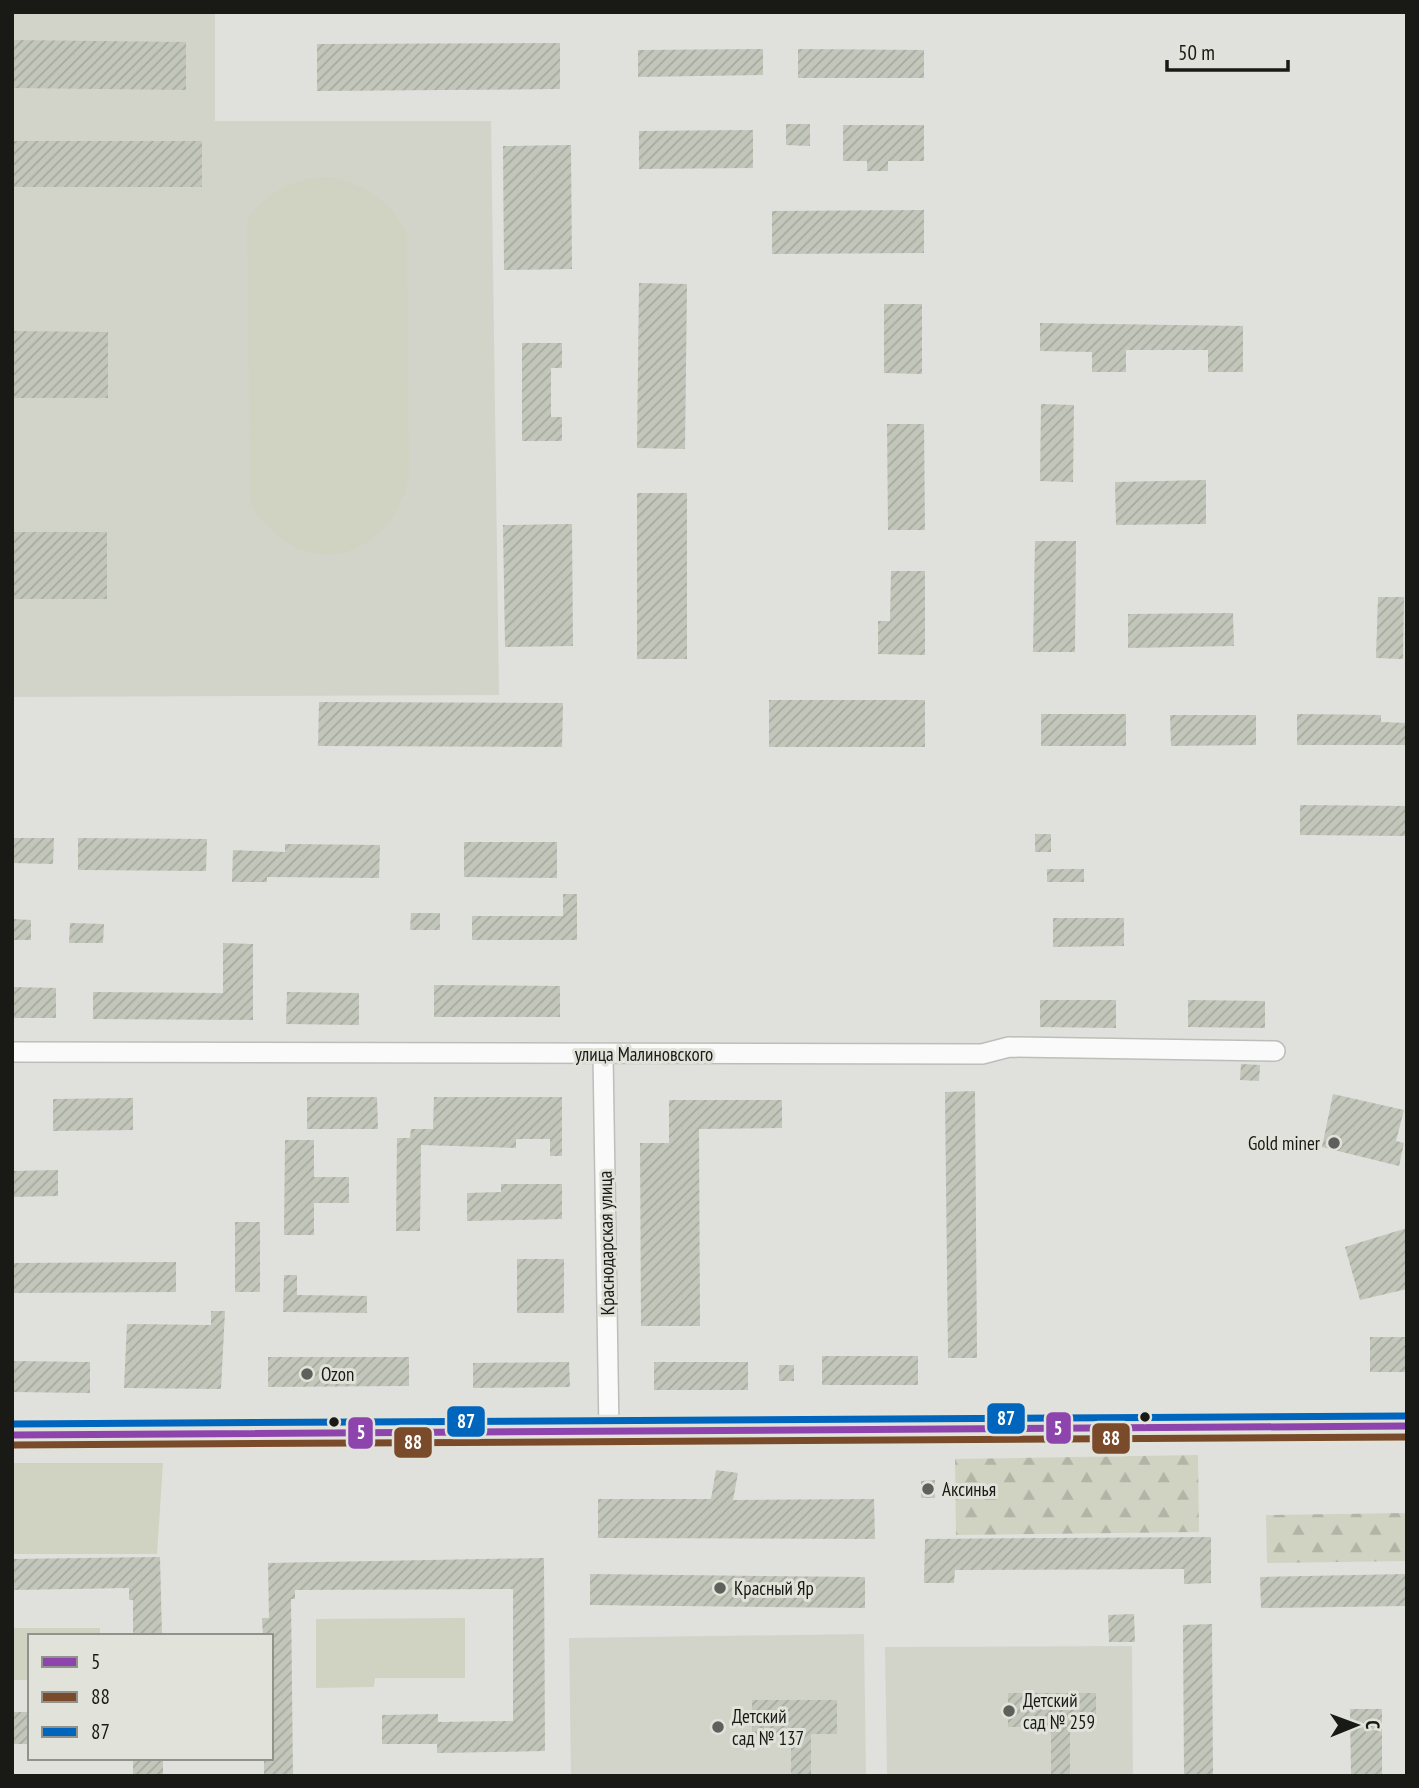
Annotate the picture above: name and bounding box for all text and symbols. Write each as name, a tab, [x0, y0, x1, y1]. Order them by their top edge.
scale bar	[1167, 28, 1288, 72]
text: 50 m	[1178, 39, 1215, 66]
street label: улица Малиновского	[575, 1042, 713, 1066]
place label: Gold miner	[1248, 1131, 1321, 1155]
marker: Gold miner	[1326, 1135, 1342, 1151]
street label: Краснодарская улица	[593, 1170, 619, 1316]
place label: Ozon	[321, 1362, 354, 1386]
marker: Ozon	[299, 1366, 315, 1382]
line badge: 87	[986, 1402, 1026, 1435]
line badge: 87	[446, 1405, 486, 1438]
text: 87	[997, 1406, 1015, 1430]
text: 87	[457, 1409, 475, 1433]
unlabelled marker	[1138, 1410, 1152, 1424]
line badge: 5	[1045, 1411, 1072, 1445]
unlabelled marker	[327, 1415, 341, 1429]
line badge: 5	[347, 1416, 374, 1450]
text: 5	[1053, 1416, 1063, 1440]
text: 5	[356, 1420, 366, 1444]
line badge: 88	[1091, 1422, 1131, 1455]
line badge: 88	[393, 1426, 433, 1459]
text: 88	[1102, 1426, 1120, 1450]
text: 88	[404, 1430, 422, 1454]
place label: Аксинья	[942, 1477, 996, 1501]
marker: Аксинья	[920, 1481, 936, 1497]
place label: Красный Яр	[734, 1576, 814, 1600]
marker: Красный Яр	[712, 1580, 728, 1596]
legend	[28, 1634, 273, 1760]
text: 5	[91, 1648, 100, 1675]
text: 88	[91, 1683, 110, 1710]
place label: Детский сад № 259	[1023, 1688, 1095, 1734]
north arrow	[1321, 1690, 1391, 1760]
marker: Детский сад № 259	[1001, 1703, 1017, 1719]
place label: Детский сад № 137	[732, 1704, 804, 1750]
text: 87	[91, 1718, 110, 1745]
marker: Детский сад № 137	[710, 1719, 726, 1735]
text: С	[1361, 1720, 1385, 1730]

